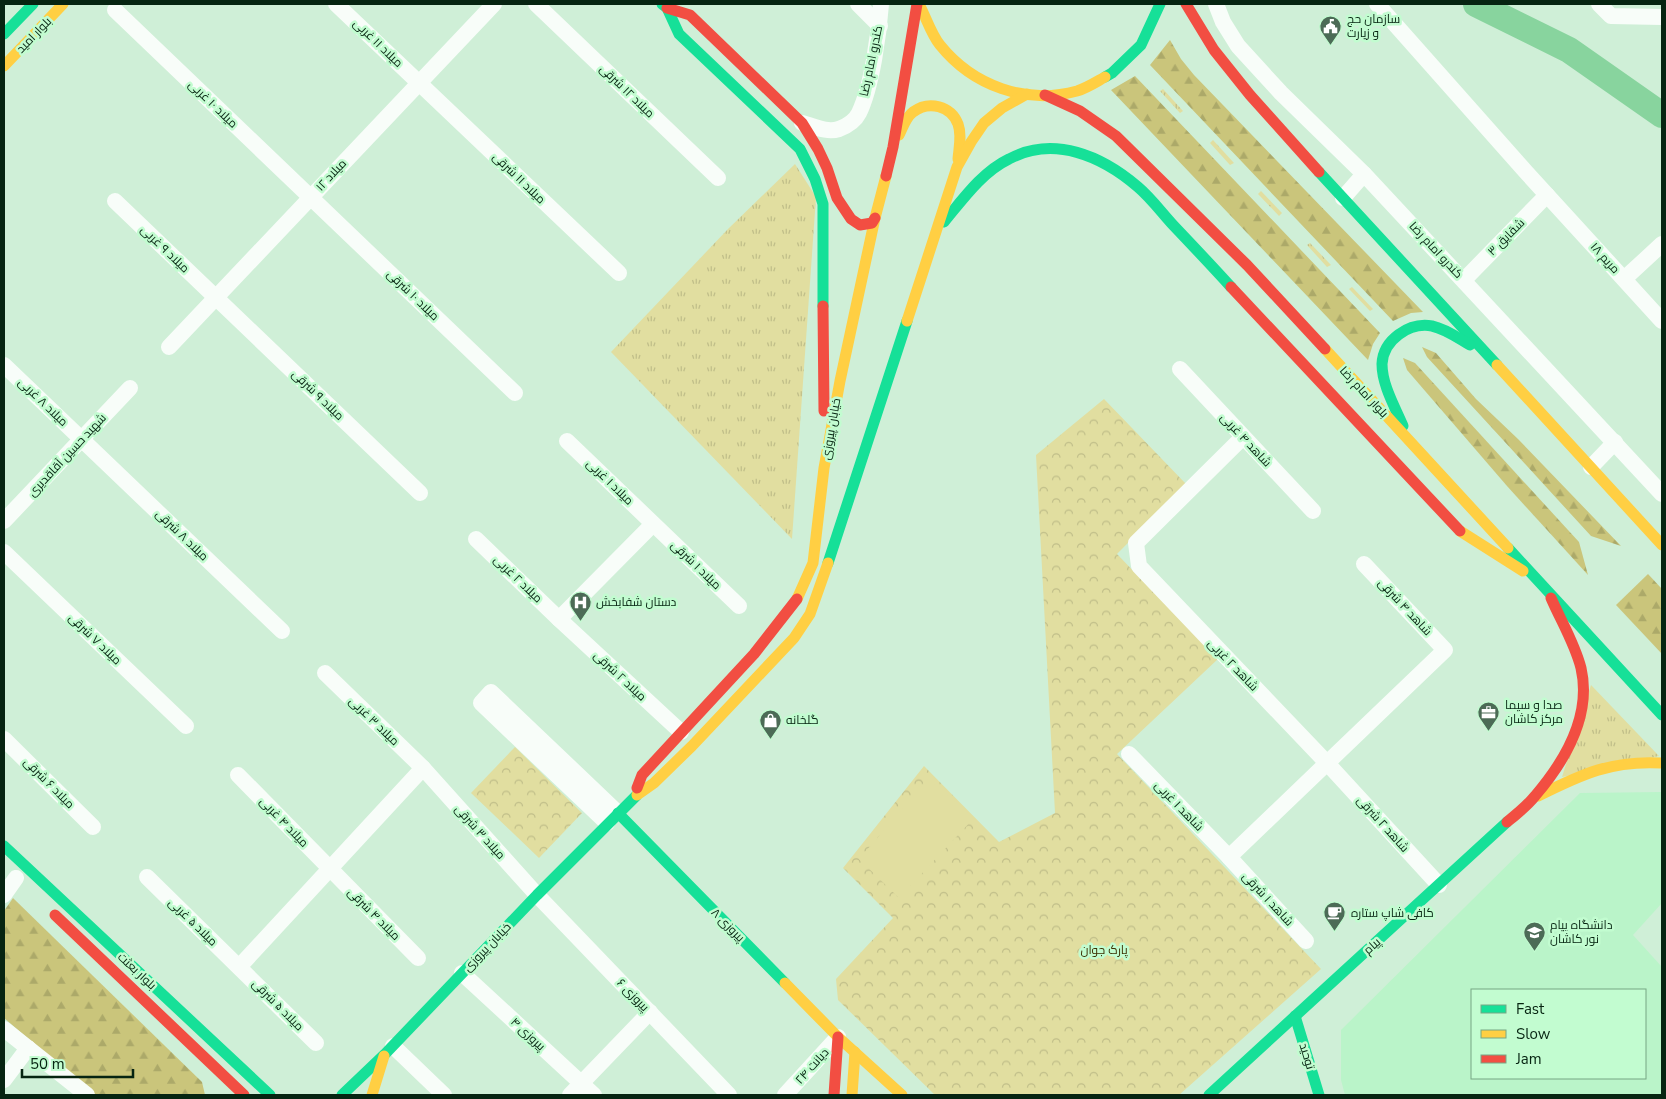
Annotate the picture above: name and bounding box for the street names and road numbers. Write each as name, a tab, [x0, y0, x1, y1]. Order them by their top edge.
street label: بلوار امید	[13, 14, 55, 56]
street label: میلاد ۱۱ غربی	[350, 15, 406, 71]
street label: کندرو امام رضا	[856, 24, 886, 98]
street label: میلاد ۱۲ شرقی	[596, 61, 658, 121]
street label: میلاد ۱۰ غربی	[185, 77, 241, 131]
street label: میلاد ۱۱ شرقی	[489, 149, 549, 207]
street label: میلاد ۱۲	[312, 156, 350, 194]
street label: شقایق ۳	[1484, 215, 1528, 259]
street label: کندرو امام رضا	[1406, 218, 1466, 282]
street label: میلاد ۹ غربی	[137, 222, 193, 276]
street label: مریم ۱۸	[1587, 239, 1623, 277]
street label: میلاد ۱۰ شرقی	[383, 266, 443, 324]
street label: بلوار امام رضا	[1336, 363, 1392, 421]
street label: میلاد ۹ شرقی	[289, 366, 347, 424]
street label: میلاد ۸ غربی	[15, 374, 71, 430]
street label: خیابان پیروزی	[818, 397, 845, 461]
street label: شهید حسین آقاقدیری	[24, 410, 110, 500]
street label: شاهد ۴ غربی	[1217, 410, 1275, 470]
street label: میلاد ۱ غربی	[583, 456, 637, 508]
street label: میلاد ۸ شرقی	[152, 506, 212, 564]
street label: میلاد ۱ شرقی	[667, 537, 725, 593]
street label: میلاد ۲ غربی	[490, 552, 546, 606]
street label: شاهد ۴ شرقی	[1374, 575, 1436, 639]
street label: میلاد ۷ شرقی	[65, 610, 125, 668]
street label: شاهد ۲ غربی	[1204, 636, 1262, 695]
street label: میلاد ۲ شرقی	[590, 647, 650, 705]
street label: میلاد ۳ غربی	[345, 693, 403, 749]
street label: میلاد ۶ شرقی	[20, 754, 78, 812]
street label: شاهد ۱ غربی	[1151, 777, 1207, 835]
street label: شاهد ۲ شرقی	[1353, 792, 1413, 856]
street label: میلاد ۴ غربی	[256, 794, 312, 850]
street label: میلاد ۳ شرقی	[451, 801, 509, 863]
street label: شاهد ۱ شرقی	[1239, 869, 1297, 929]
street label: میلاد ۴ شرقی	[344, 884, 404, 944]
street label: میلاد ۵ غربی	[165, 895, 221, 949]
street label: پیروزی ۸	[707, 905, 749, 947]
street label: خیابان پیروزی	[460, 919, 515, 976]
street label: پیام	[1360, 934, 1385, 959]
street label: بلوار بعثت	[114, 949, 160, 993]
street label: پیروزی ۶	[613, 975, 653, 1016]
street label: میلاد ۵ شرقی	[249, 976, 307, 1034]
street label: پیروزی ۴	[507, 1014, 549, 1055]
street label: توحید	[1295, 1041, 1319, 1072]
street label: دیانت ۲۴	[792, 1045, 832, 1087]

